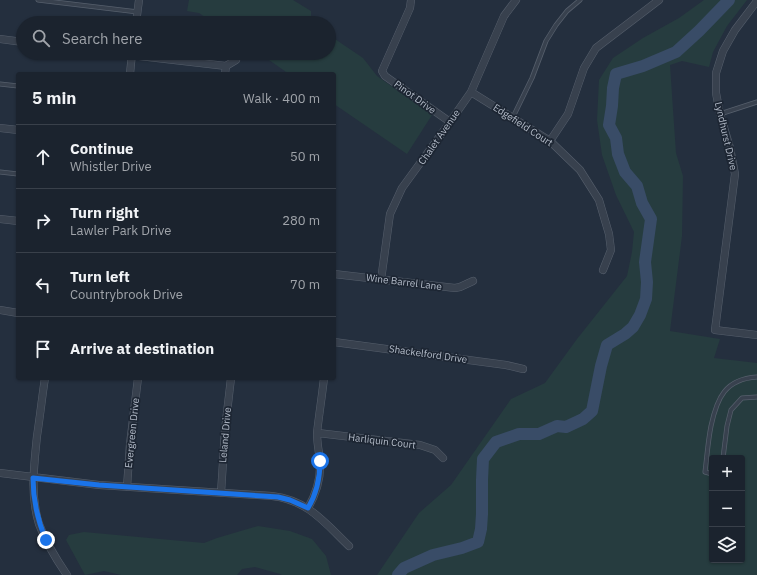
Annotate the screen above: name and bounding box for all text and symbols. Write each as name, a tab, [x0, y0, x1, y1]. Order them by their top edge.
search box	[16, 16, 336, 60]
icon: search	[30, 27, 52, 49]
text: Search here	[62, 29, 142, 48]
street label: Pinot Drive	[391, 77, 439, 117]
text: 5 min	[32, 87, 76, 109]
text: Walk · 400 m	[243, 90, 320, 107]
street label: Lyndhurst Drive	[712, 100, 740, 172]
street label: Edgefield Court	[491, 101, 556, 150]
street label: Chalet Avenue	[415, 106, 463, 167]
text: Continue	[70, 139, 134, 158]
icon: ahead	[32, 146, 54, 168]
text: 50 m	[290, 148, 320, 165]
text: Whistler Drive	[70, 158, 152, 175]
text: Turn right	[70, 203, 139, 222]
icon: right	[32, 210, 54, 232]
text: 280 m	[282, 212, 320, 229]
text: Lawler Park Drive	[70, 222, 171, 239]
text: Turn left	[70, 267, 130, 286]
street label: Wine Barrel Lane	[365, 271, 443, 293]
icon: left	[32, 274, 54, 296]
text: 70 m	[290, 276, 320, 293]
text: Countrybrook Drive	[70, 286, 183, 303]
icon: arrive	[32, 338, 54, 360]
text: Arrive at destination	[70, 339, 214, 358]
street label: Shackelford Drive	[388, 342, 468, 366]
street label: Evergreen Drive	[122, 397, 142, 469]
street label: Leland Drive	[216, 406, 234, 463]
street label: Harliquin Court	[347, 430, 417, 452]
route start	[311, 452, 329, 470]
map controls	[709, 455, 745, 563]
button: +	[709, 455, 745, 491]
button: −	[709, 491, 745, 527]
button: layers	[709, 527, 745, 563]
route end	[37, 531, 55, 549]

